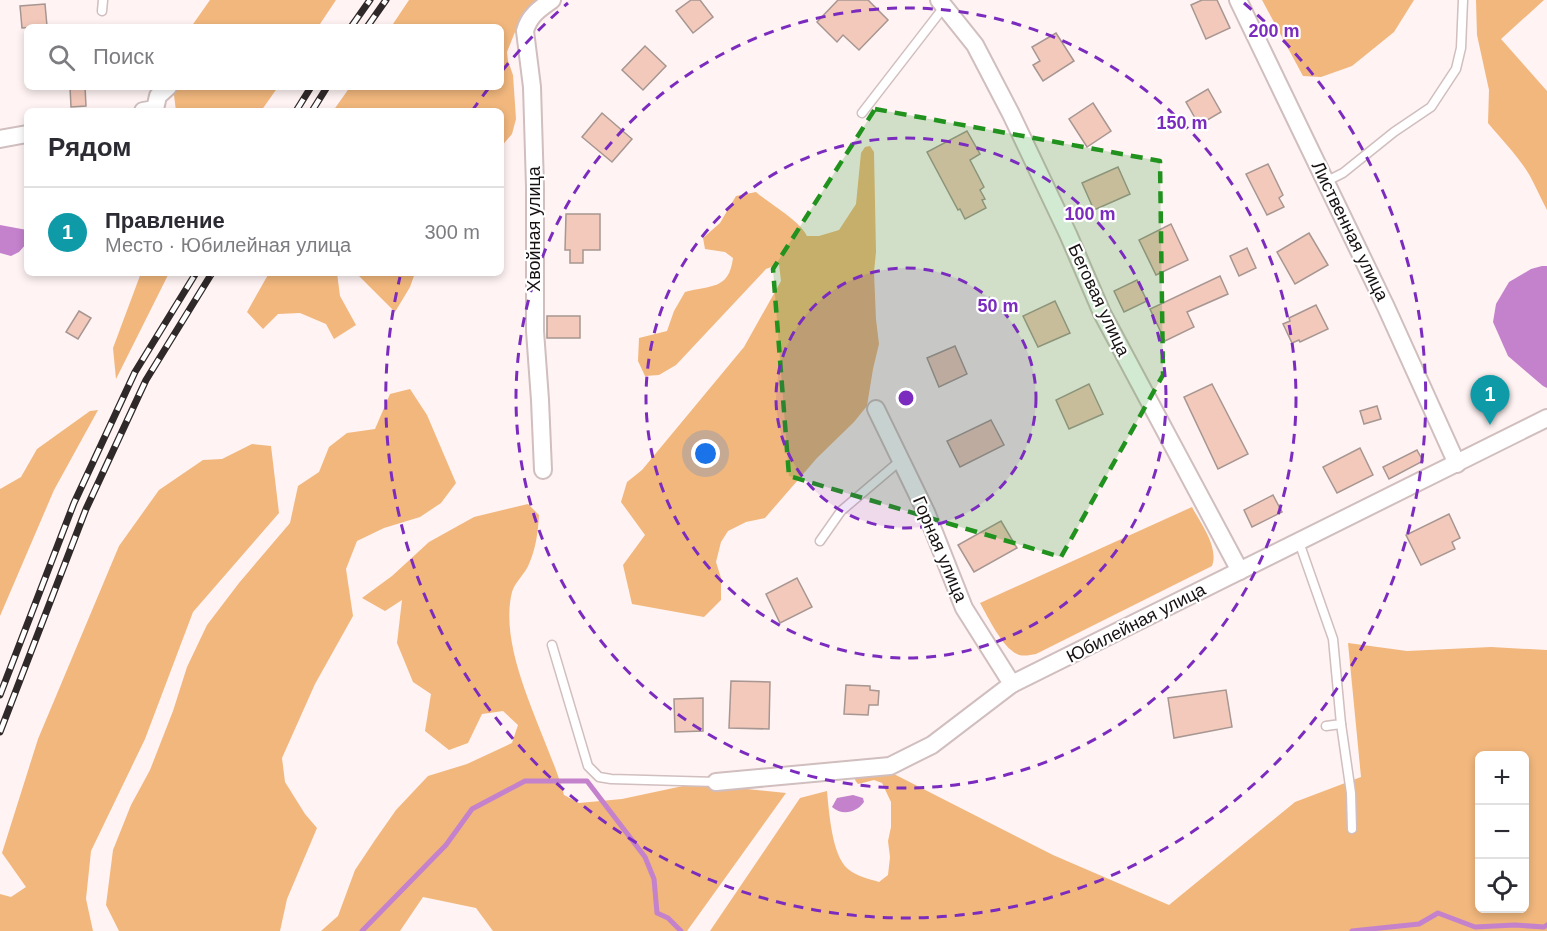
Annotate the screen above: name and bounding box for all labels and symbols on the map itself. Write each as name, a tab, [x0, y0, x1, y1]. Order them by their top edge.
text: 200 m	[1248, 21, 1300, 41]
text: 150 m	[1156, 113, 1208, 133]
street label: Лиственная улица	[1308, 158, 1393, 305]
street label: Хвойная улица	[524, 165, 544, 292]
text: 100 m	[1064, 204, 1116, 224]
street label: Беговая улица	[1064, 241, 1134, 360]
text: 50 m	[977, 296, 1019, 316]
pin: 1	[1470, 376, 1510, 425]
centre of rings	[896, 388, 916, 408]
your location	[691, 439, 720, 468]
street label: Горная улица	[909, 493, 972, 606]
street label: Юбилейная улица	[1063, 579, 1210, 667]

